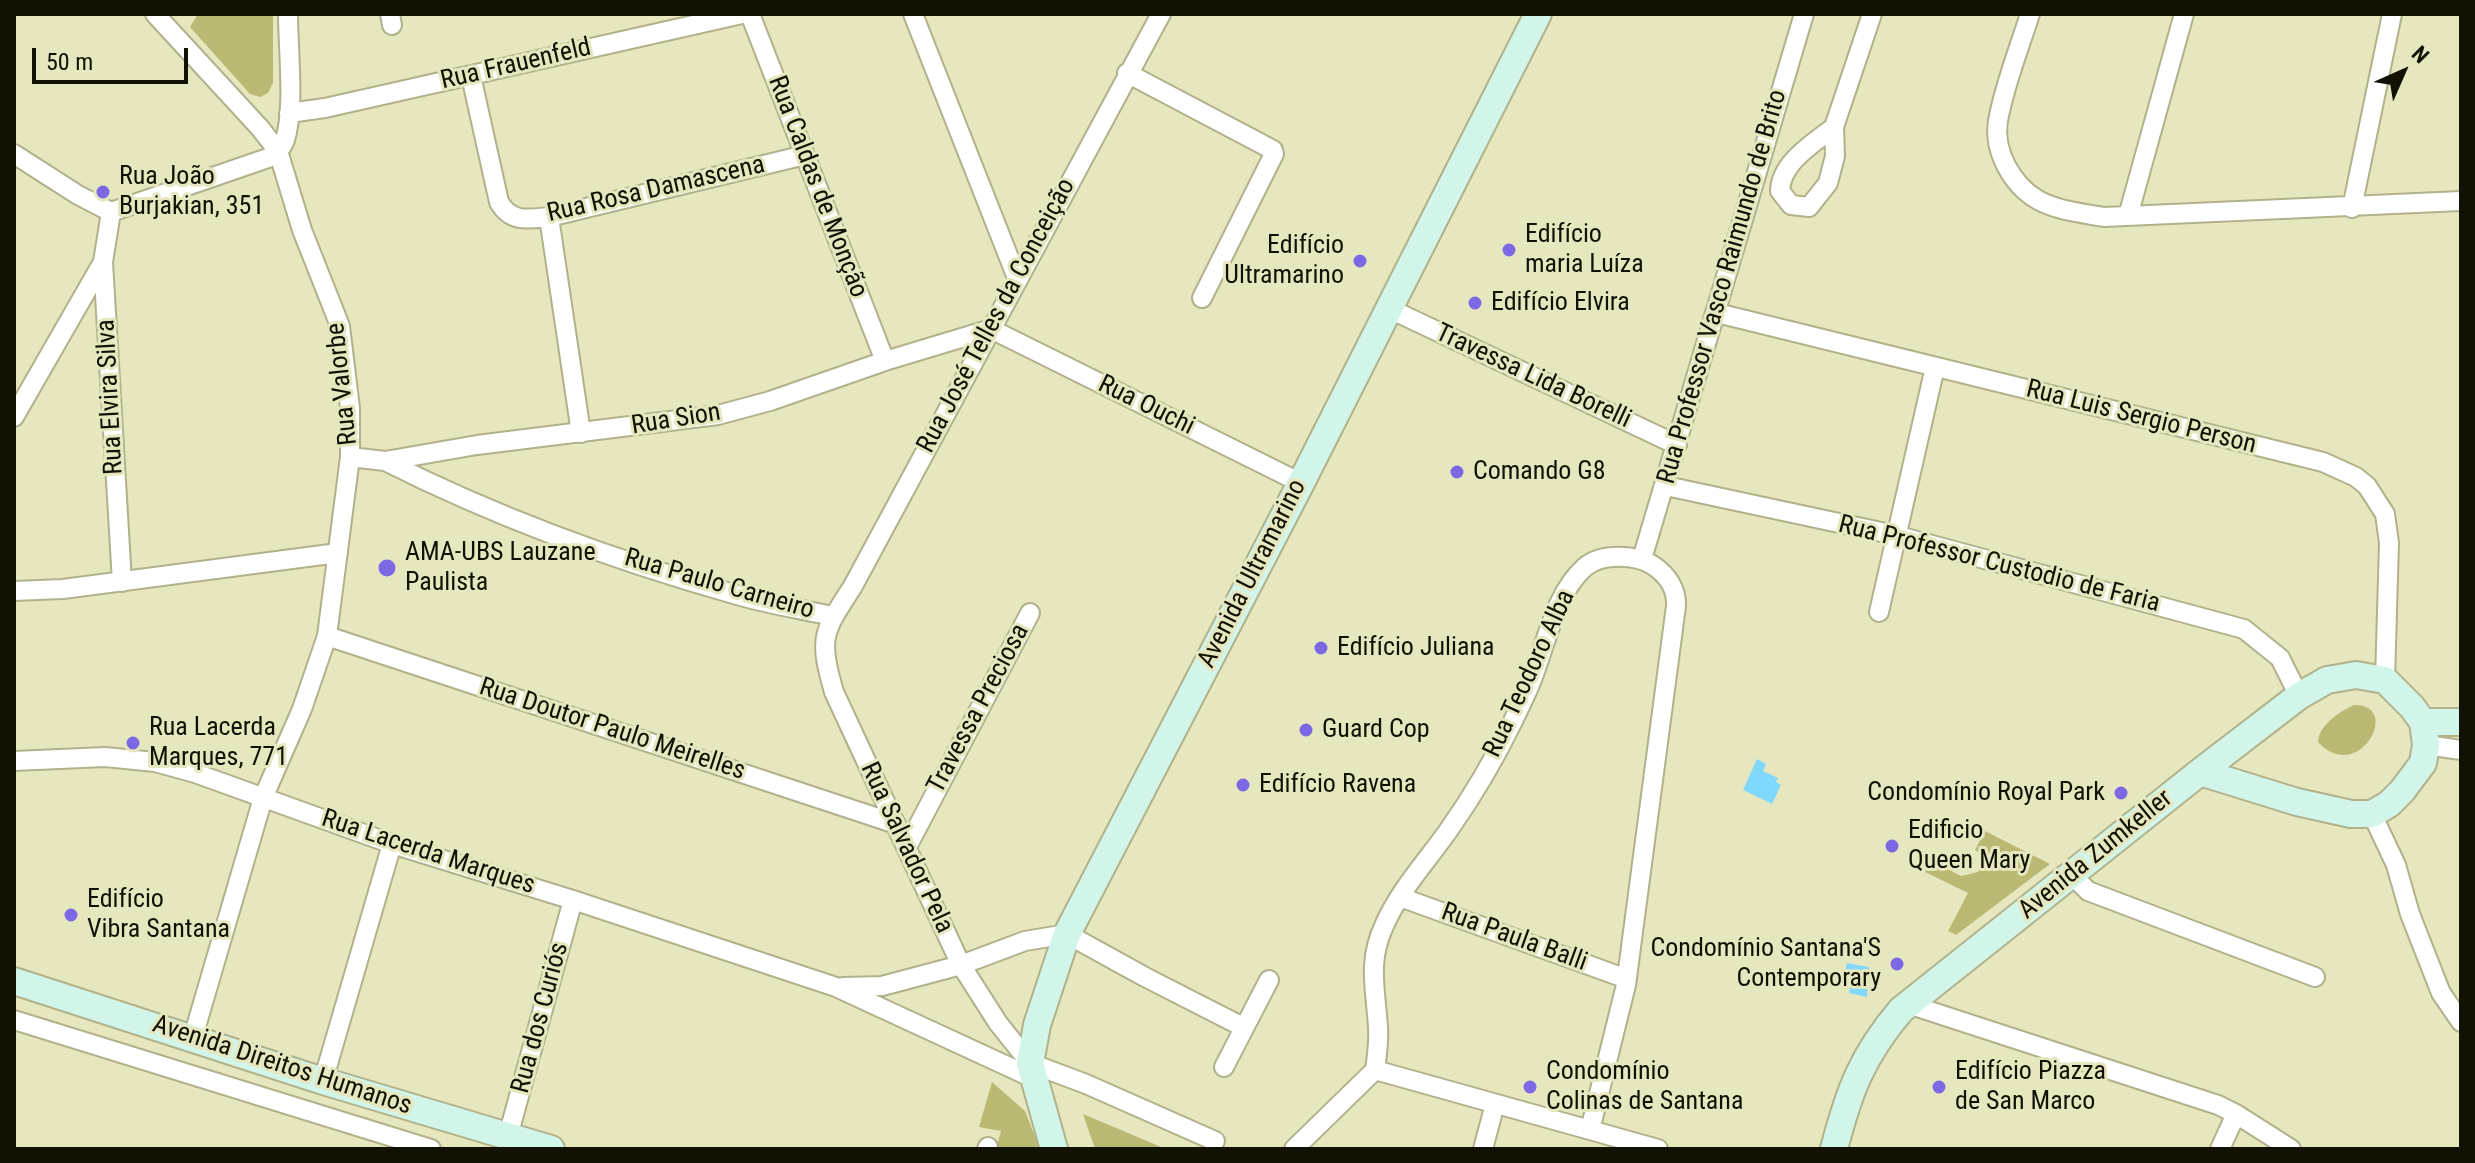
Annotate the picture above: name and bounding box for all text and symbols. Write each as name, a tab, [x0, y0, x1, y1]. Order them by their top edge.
scale bar	[36, 32, 192, 82]
north arrow	[2363, 32, 2443, 112]
street label: Rua Frauenfeld	[438, 33, 594, 97]
text: N	[2407, 41, 2434, 68]
text: 50 m	[46, 48, 93, 76]
street label: Rua Caldas de Monção	[760, 72, 874, 302]
street label: Rua Professor Vasco Raimundo de Brito	[1652, 86, 1794, 488]
street label: Rua Rosa Damascena	[544, 150, 768, 230]
place label: Rua João Burjakian, 351	[119, 161, 264, 222]
street label: Rua José Telles da Conceição	[911, 173, 1083, 459]
marker: Rua João Burjakian, 351	[94, 183, 112, 201]
place label: Edifício maria Luíza	[1525, 219, 1644, 280]
place label: Edifício Ultramarino	[1224, 230, 1344, 292]
marker: Edifício maria Luíza	[1500, 241, 1518, 259]
marker: Edifício Ultramarino	[1351, 252, 1369, 270]
place label: Edifício Elvira	[1491, 287, 1630, 319]
marker: Edifício Elvira	[1466, 294, 1484, 312]
street label: Travessa Lida Borelli	[1430, 318, 1636, 436]
street label: Rua Elvira Silva	[91, 319, 131, 475]
street label: Rua Valorbe	[321, 321, 365, 447]
street label: Rua Ouchi	[1093, 369, 1199, 443]
street label: Rua Luis Sergio Person	[2023, 374, 2259, 462]
street label: Rua Sion	[629, 398, 723, 442]
place label: Comando G8	[1473, 456, 1606, 488]
marker: Comando G8	[1448, 463, 1466, 481]
street label: Avenida Ultramarino	[1192, 475, 1314, 673]
street label: Rua Professor Custodio de Faria	[1835, 510, 2163, 620]
place label: AMA-UBS Lauzane Paulista	[405, 537, 596, 598]
street label: Rua Paulo Carneiro	[621, 543, 817, 627]
marker: AMA-UBS Lauzane Paulista	[376, 557, 398, 579]
street label: Rua Teodoro Alba	[1478, 585, 1582, 763]
street label: Travessa Preciosa	[921, 619, 1037, 799]
place label: Edifício Juliana	[1337, 632, 1494, 664]
marker: Edifício Juliana	[1312, 639, 1330, 657]
street label: Rua Doutor Paulo Meirelles	[475, 672, 749, 788]
place label: Rua Lacerda Marques, 771	[149, 712, 288, 774]
place label: Guard Cop	[1322, 714, 1430, 746]
marker: Guard Cop	[1297, 721, 1315, 739]
marker: Rua Lacerda Marques, 771	[124, 734, 142, 752]
street label: Rua Salvador Pela	[853, 758, 959, 938]
place label: Edifício Ravena	[1259, 769, 1416, 801]
marker: Edifício Ravena	[1234, 776, 1252, 794]
place label: Condomínio Royal Park	[1867, 777, 2105, 809]
street label: Avenida Zumkeller	[2013, 784, 2179, 926]
marker: Condomínio Royal Park	[2112, 784, 2130, 802]
street label: Rua Lacerda Marques	[318, 804, 538, 902]
place label: Edificio Queen Mary	[1908, 815, 2030, 876]
marker: Edificio Queen Mary	[1883, 837, 1901, 855]
place label: Edifício Vibra Santana	[87, 884, 230, 946]
street label: Rua Paula Balli	[1437, 897, 1591, 979]
marker: Edifício Vibra Santana	[62, 906, 80, 924]
place label: Condomínio Santana'S Contemporary	[1650, 933, 1881, 994]
street label: Rua dos Curiós	[506, 939, 576, 1097]
marker: Condomínio Santana'S Contemporary	[1888, 955, 1906, 973]
street label: Avenida Direitos Humanos	[149, 1009, 415, 1123]
place label: Condomínio Colinas de Santana	[1546, 1056, 1743, 1118]
place label: Edifício Piazza de San Marco	[1955, 1056, 2106, 1118]
marker: Condomínio Colinas de Santana	[1521, 1078, 1539, 1096]
marker: Edifício Piazza de San Marco	[1930, 1078, 1948, 1096]

